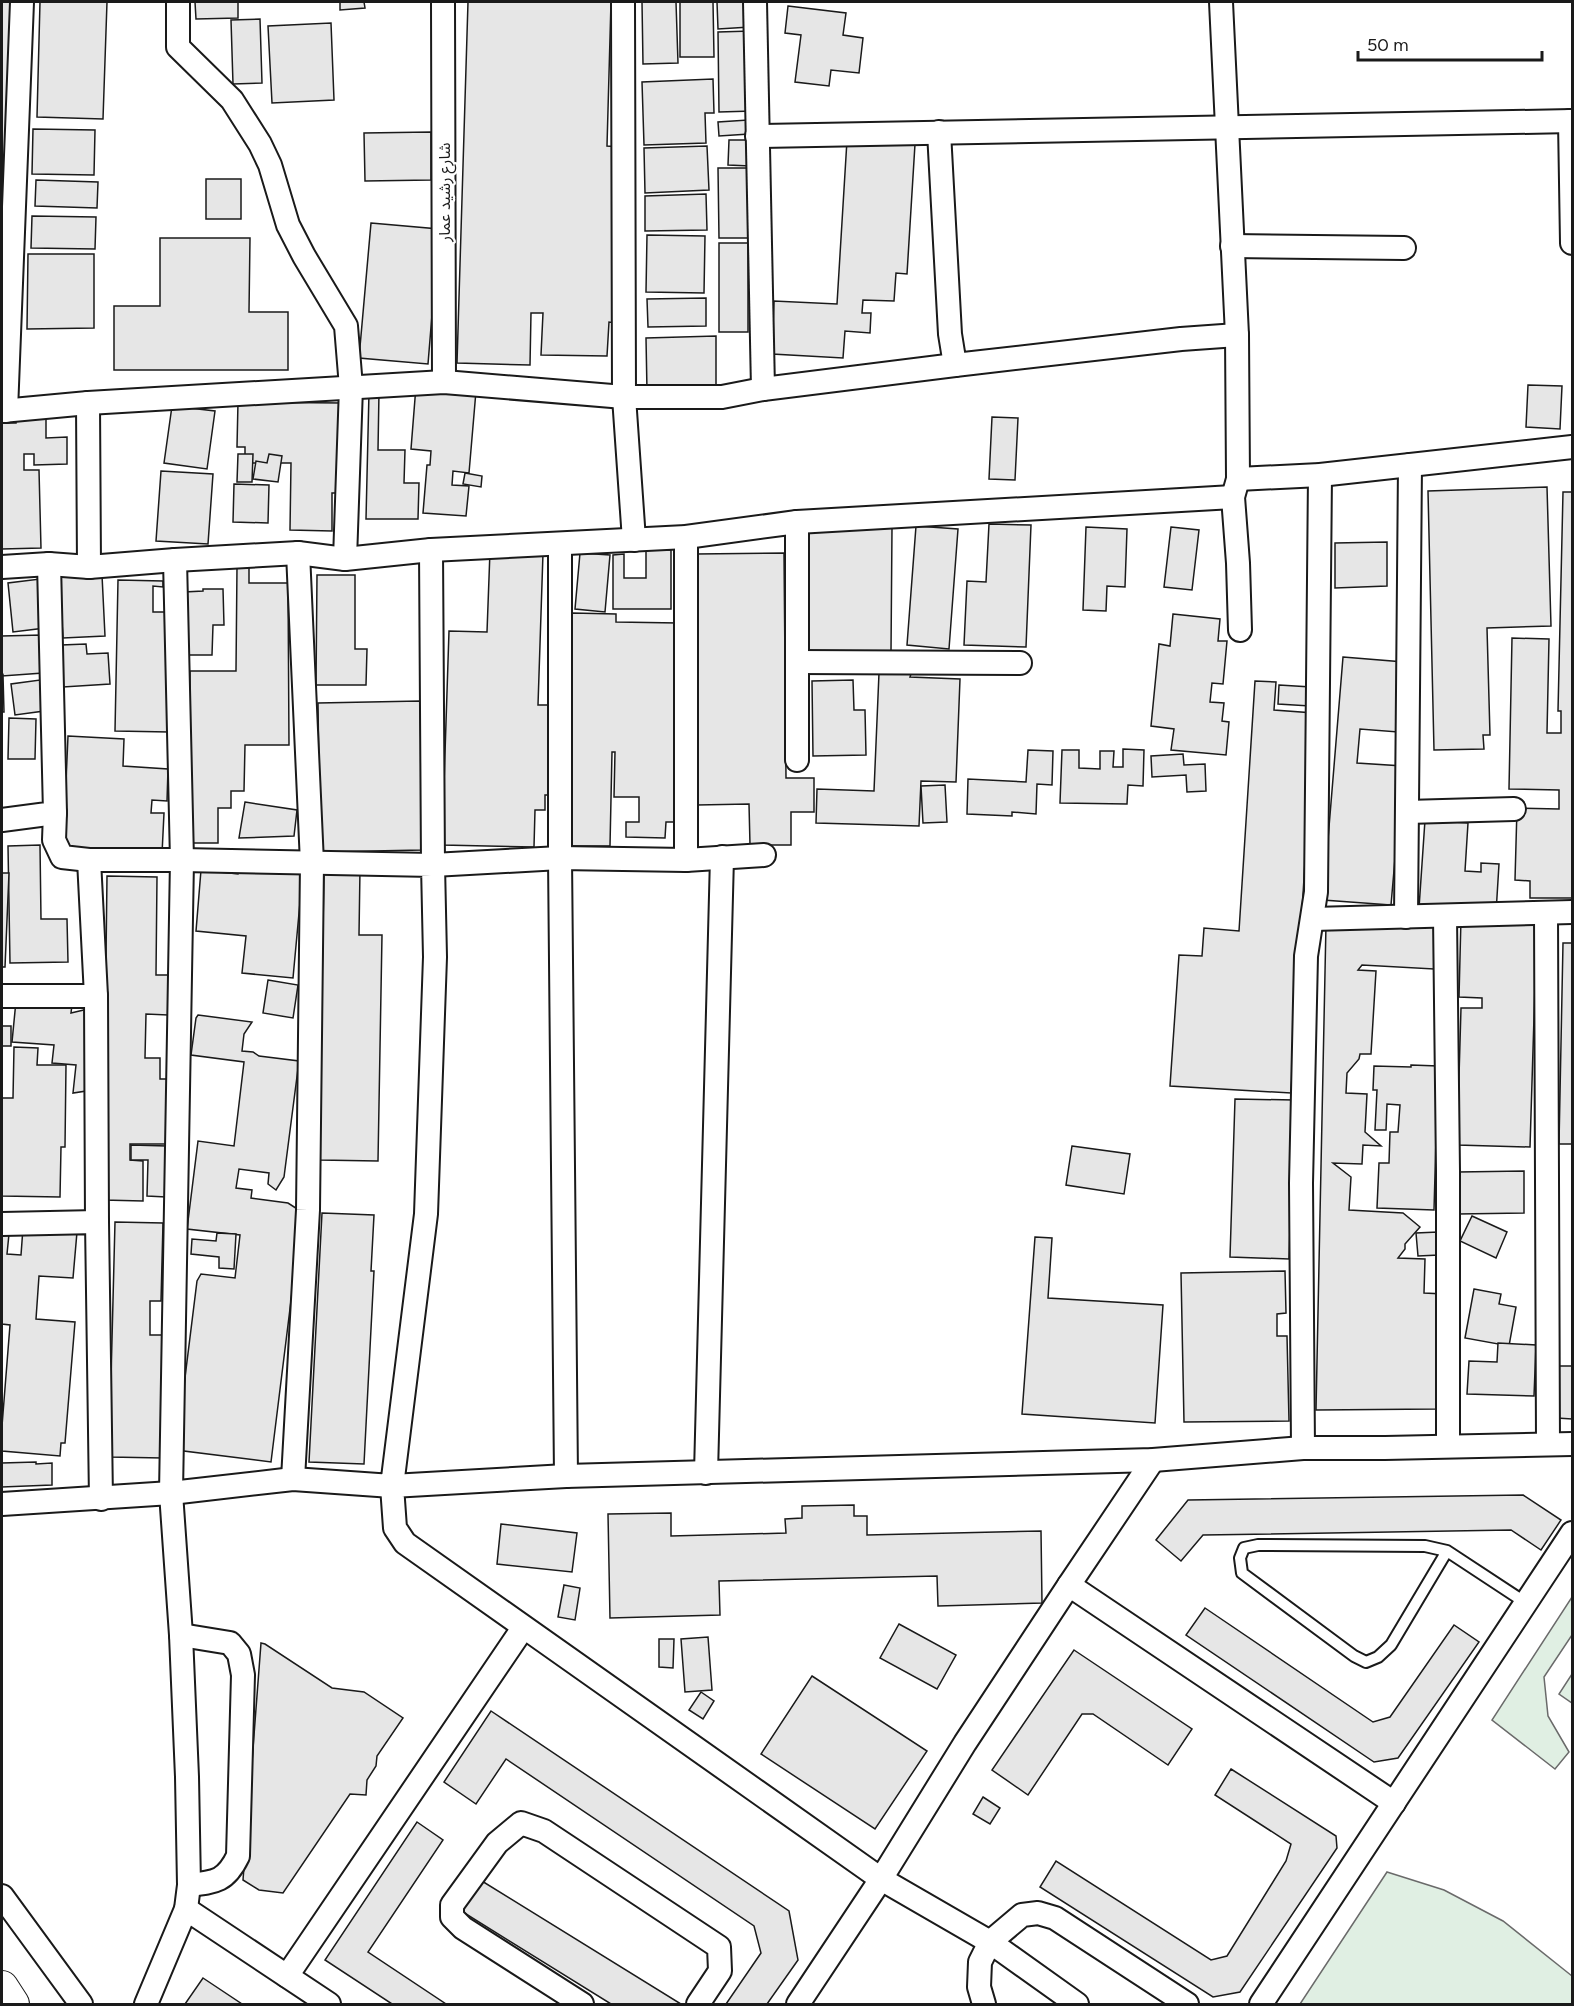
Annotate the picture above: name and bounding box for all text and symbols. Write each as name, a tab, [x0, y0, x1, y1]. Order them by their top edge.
scale bar	[1358, 24, 1542, 62]
text: 50 m	[1367, 34, 1409, 56]
street label: شارع رشيد عمار	[435, 142, 457, 243]

